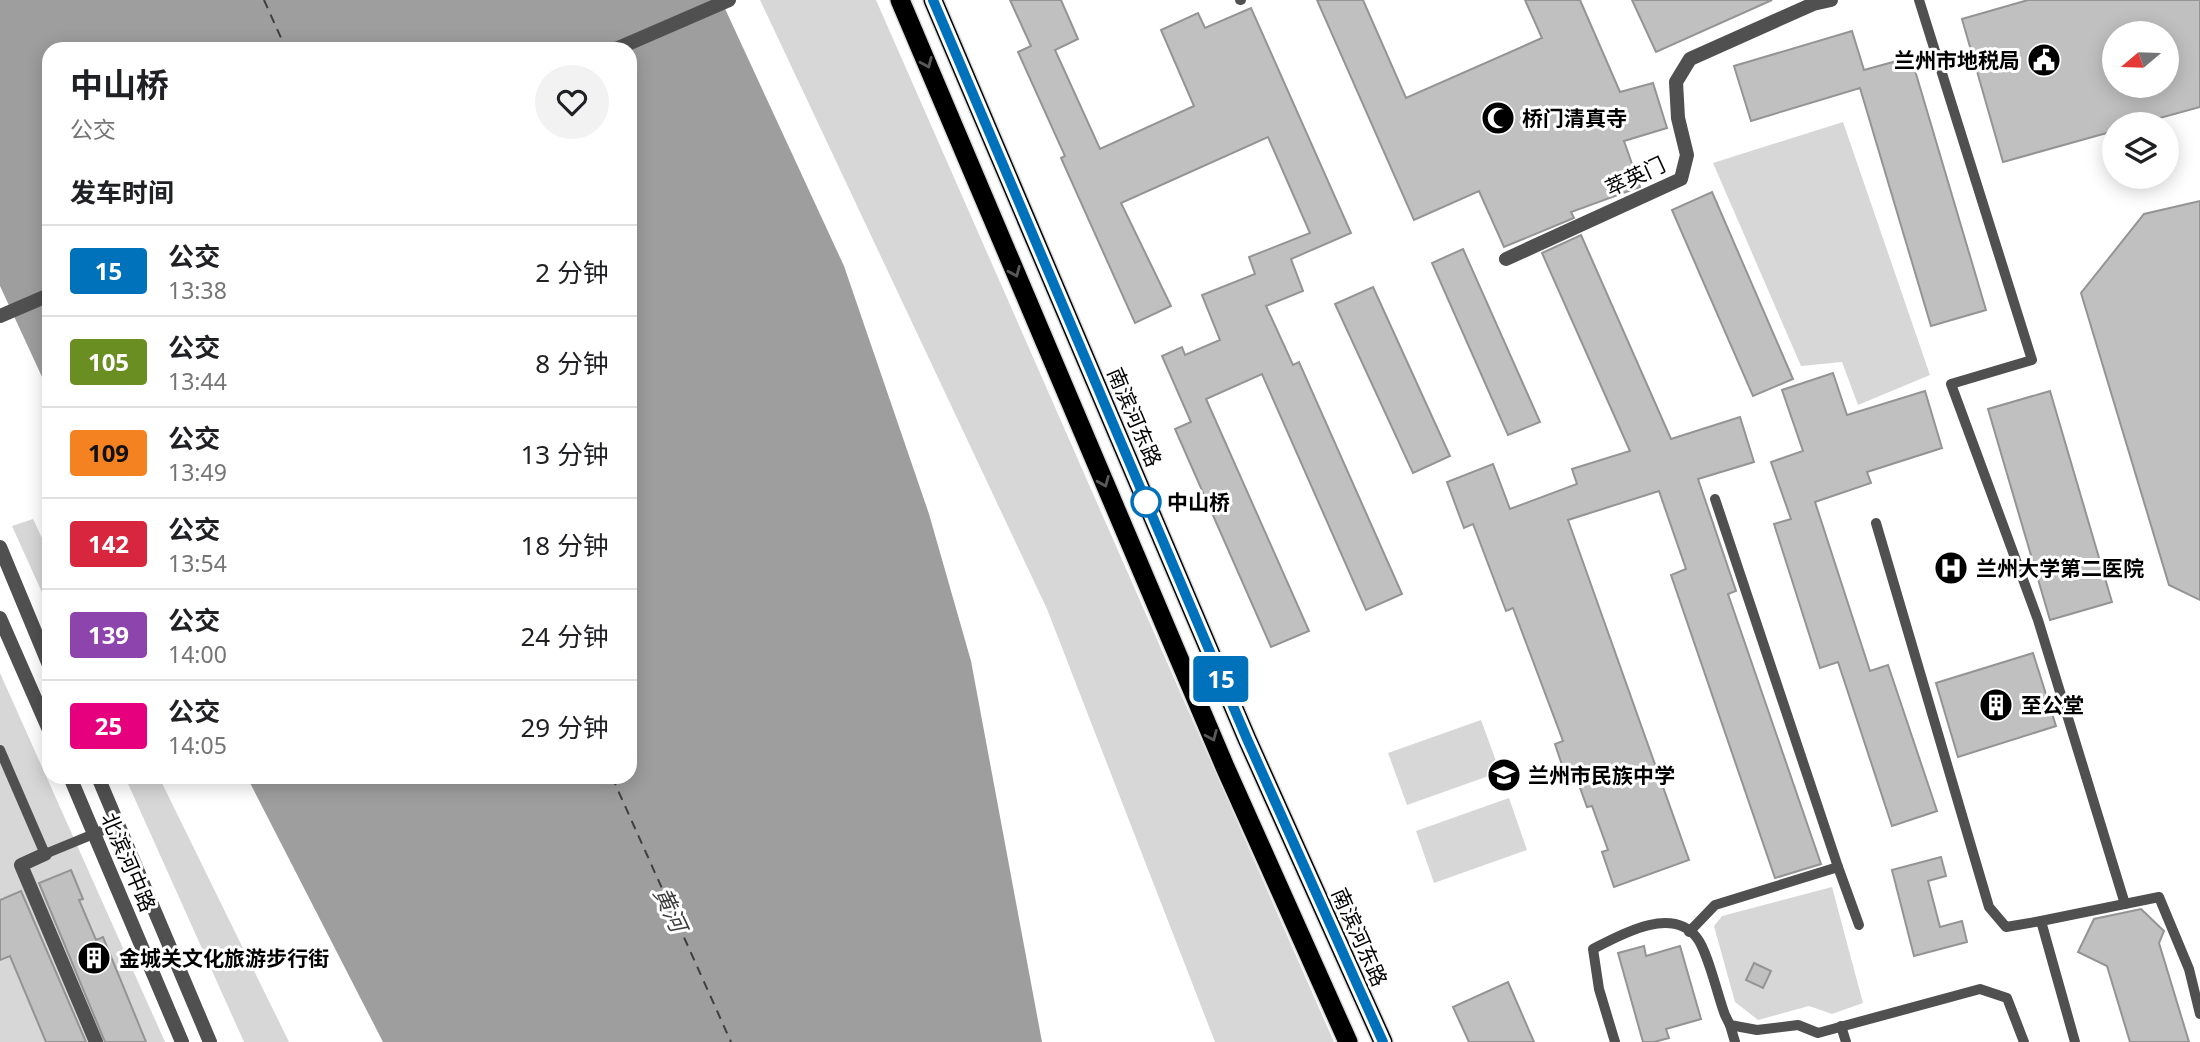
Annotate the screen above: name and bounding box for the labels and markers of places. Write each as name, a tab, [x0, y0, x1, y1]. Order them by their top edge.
public building icon: 兰州市地税局	[2025, 41, 2063, 79]
place label: 兰州市地税局	[1894, 46, 2020, 74]
mosque icon: 桥门清真寺	[1479, 99, 1517, 137]
place label: 桥门清真寺	[1522, 104, 1627, 132]
marker: 中山桥	[1131, 487, 1161, 517]
place label: 中山桥	[1167, 488, 1230, 516]
hospital icon: 兰州大学第二医院	[1932, 549, 1970, 587]
place label: 兰州大学第二医院	[1976, 554, 2144, 582]
building icon: 至公堂	[1977, 686, 2015, 724]
place label: 至公堂	[2021, 691, 2084, 719]
school or university icon: 兰州市民族中学	[1485, 756, 1523, 794]
place label: 兰州市民族中学	[1528, 761, 1675, 789]
building icon: 金城关文化旅游步行街	[75, 939, 113, 977]
place label: 金城关文化旅游步行街	[119, 944, 329, 972]

